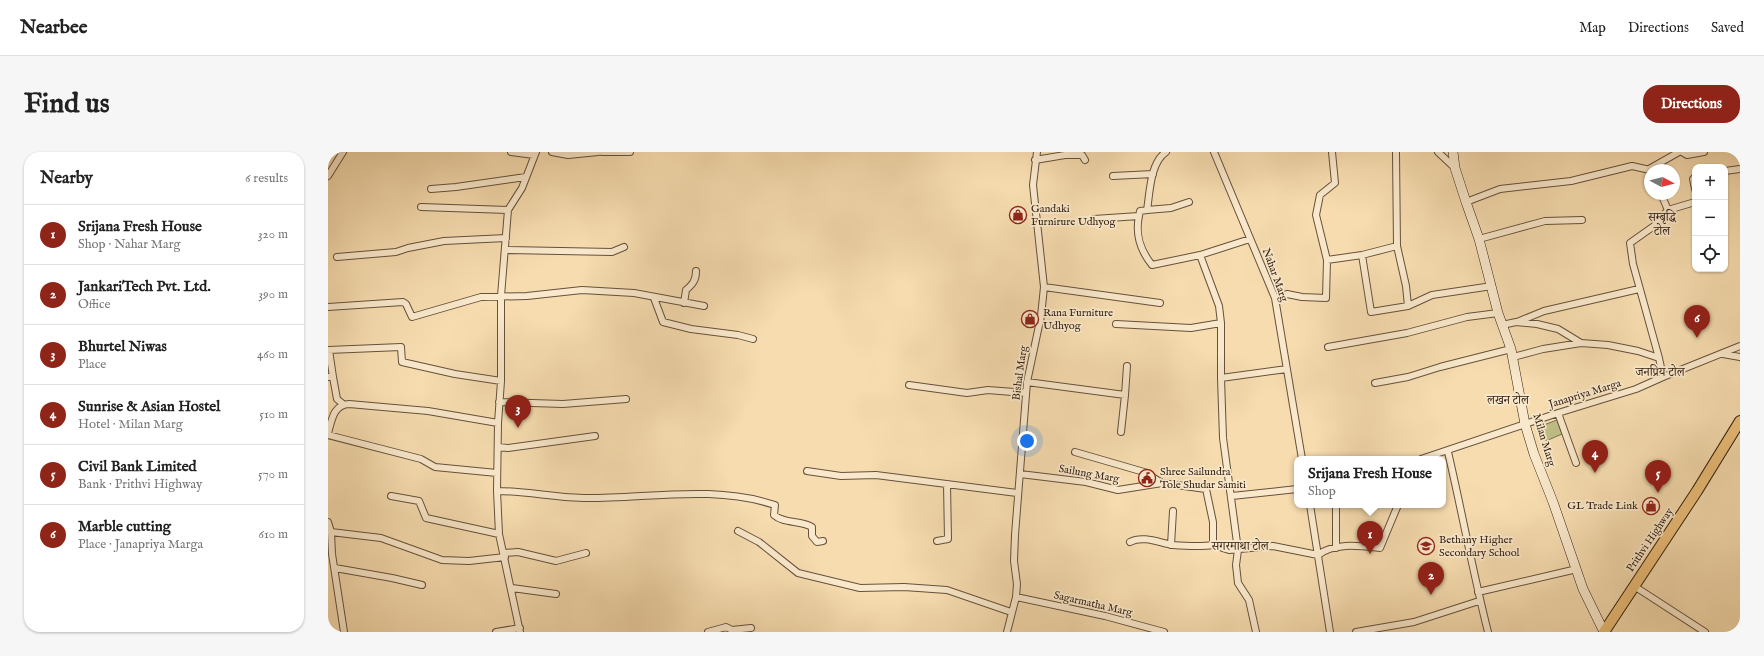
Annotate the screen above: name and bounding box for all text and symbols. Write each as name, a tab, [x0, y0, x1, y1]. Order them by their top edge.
text: Nearbee	[20, 16, 87, 40]
text: Map	[1579, 19, 1606, 37]
text: Directions	[1628, 19, 1689, 37]
text: Saved	[1711, 19, 1744, 37]
button: Directions	[1643, 85, 1740, 123]
text: Find us	[24, 87, 110, 122]
north arrow	[1644, 164, 1680, 200]
map controls	[1692, 164, 1728, 272]
button: +	[1692, 164, 1728, 200]
text: Nearby	[40, 168, 93, 189]
text: 6 results	[245, 170, 288, 187]
button: −	[1692, 200, 1728, 236]
place label: Gandaki Furnirure Udhyog	[1031, 202, 1116, 229]
shop icon: Gandaki Furnirure Udhyog	[1008, 205, 1028, 225]
district label: सम्बृद्धि टोल	[1647, 209, 1677, 239]
text: Srijana Fresh House	[78, 217, 202, 236]
text: 1	[51, 226, 55, 243]
text: 320 m	[258, 226, 288, 243]
text: Shop · Nahar Marg	[78, 236, 180, 253]
button: locate	[1692, 236, 1728, 272]
street label: Nahar Marg	[1259, 246, 1292, 305]
text: JankariTech Pvt. Ltd.	[78, 277, 211, 296]
text: 2	[50, 286, 56, 303]
text: 390 m	[258, 286, 288, 303]
text: Office	[78, 296, 110, 313]
pin: 6	[1684, 305, 1710, 338]
place label: Rana Furniture Udhyog	[1043, 306, 1113, 333]
shop icon: Rana Furniture Udhyog	[1020, 309, 1040, 329]
text: Bhurtel Niwas	[78, 337, 167, 356]
street label: Bishal Marg	[1009, 344, 1031, 401]
text: 3	[51, 346, 55, 363]
text: 460 m	[257, 346, 288, 363]
text: Place	[78, 356, 106, 373]
district label: जनप्रिय टोल	[1634, 364, 1686, 380]
street label: Janapriya Marga	[1545, 376, 1623, 412]
district label: लखन टोल	[1486, 392, 1530, 408]
pin: 3	[505, 395, 531, 428]
text: Sunrise & Asian Hostel	[78, 397, 220, 416]
text: 4	[50, 406, 56, 423]
text: 510 m	[259, 406, 288, 423]
street label: Milan Marg	[1529, 412, 1559, 469]
text: Hotel · Milan Marg	[78, 416, 183, 433]
your location	[1017, 431, 1037, 451]
pin: 4	[1582, 440, 1608, 473]
popup	[1294, 456, 1446, 508]
text: Civil Bank Limited	[78, 457, 197, 476]
pin: 5	[1645, 460, 1671, 493]
street label: Sailung Marg	[1058, 462, 1121, 486]
text: Srijana Fresh House	[1308, 464, 1432, 483]
place label: Shree Sailundra Tole Shudar Samiti	[1160, 465, 1246, 492]
text: 5	[51, 466, 55, 483]
text: 570 m	[258, 466, 288, 483]
public building icon: Shree Sailundra Tole Shudar Samiti	[1137, 468, 1157, 488]
text: Bank · Prithvi Highway	[78, 476, 202, 493]
text: Shop	[1308, 483, 1336, 500]
shop icon: GL Trade Link	[1641, 496, 1661, 516]
place label: GL Trade Link	[1567, 499, 1638, 513]
street label: Prithvi Highway	[1623, 505, 1677, 575]
text: Marble cutting	[78, 517, 171, 536]
pin: 1	[1357, 521, 1383, 554]
text: 6	[50, 526, 56, 543]
text: 610 m	[259, 526, 288, 543]
place label: Bethany Higher Secondary School	[1439, 533, 1520, 560]
text: Place · Janapriya Marga	[78, 536, 203, 553]
school or university icon: Bethany Higher Secondary School	[1416, 536, 1436, 556]
district label: सगरमाथा टोल	[1210, 538, 1270, 554]
pin: 2	[1418, 562, 1444, 595]
street label: Sagarmatha Marg	[1052, 588, 1135, 620]

